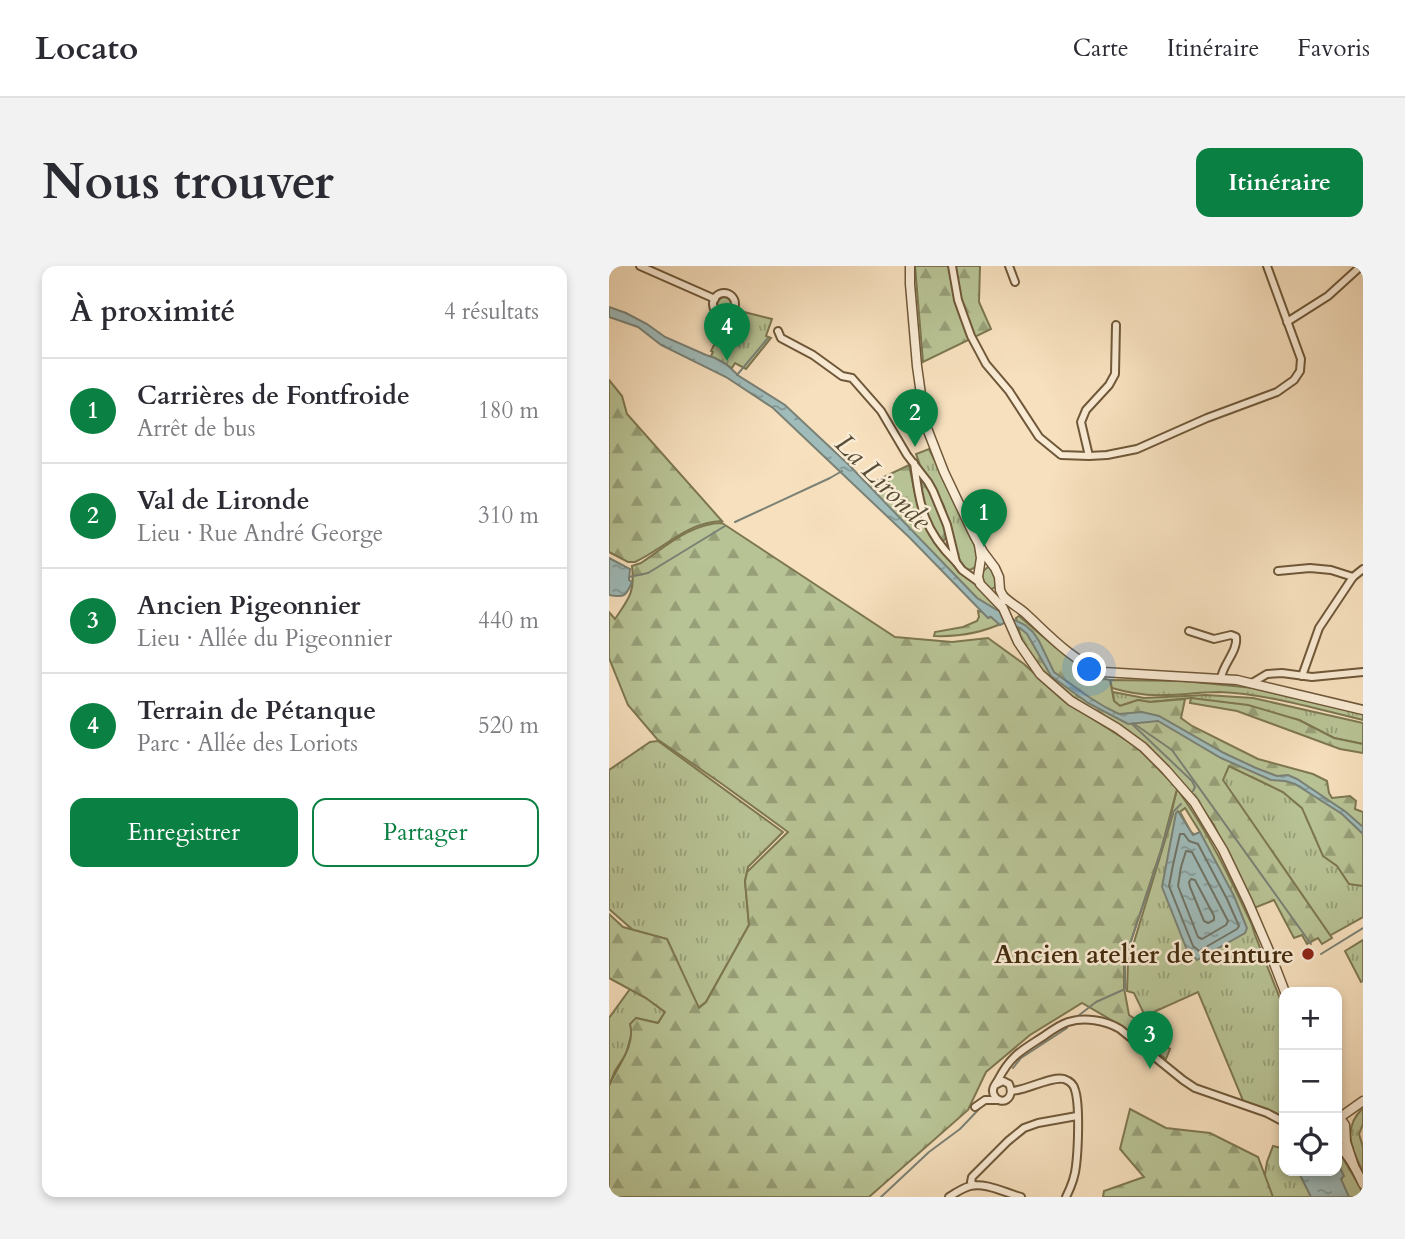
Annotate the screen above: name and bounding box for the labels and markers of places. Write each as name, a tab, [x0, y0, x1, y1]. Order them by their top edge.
pin: 4	[704, 303, 750, 361]
pin: 2	[892, 389, 938, 447]
pin: 1	[961, 489, 1007, 547]
place label: Ancien atelier de teinture	[994, 937, 1294, 972]
marker: Ancien atelier de teinture	[1300, 946, 1316, 962]
pin: 3	[1127, 1011, 1173, 1069]

